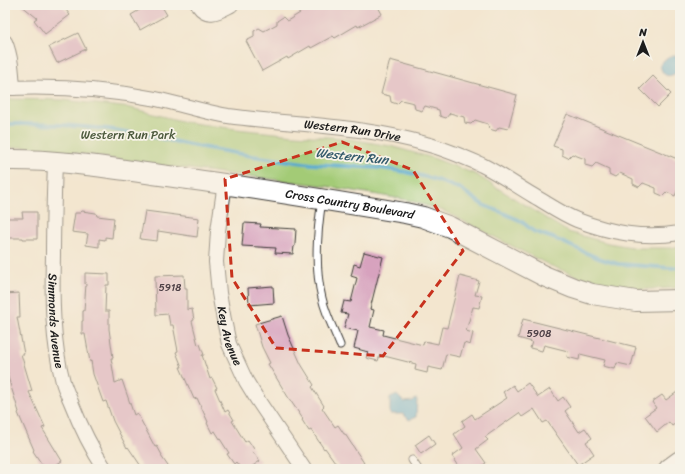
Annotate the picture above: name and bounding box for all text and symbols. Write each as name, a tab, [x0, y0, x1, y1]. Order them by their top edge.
north arrow	[623, 22, 663, 62]
text: N	[638, 23, 647, 42]
street label: Western Run Drive	[303, 113, 403, 148]
park label: Western Run Park	[81, 124, 176, 146]
water label: Western Run	[315, 141, 391, 171]
street label: Cross Country Boulevard	[284, 183, 417, 226]
street label: Simmonds Avenue	[42, 273, 71, 370]
house number: 5918	[159, 279, 181, 297]
street label: Key Avenue	[211, 304, 249, 370]
house number: 5908	[527, 325, 551, 343]

